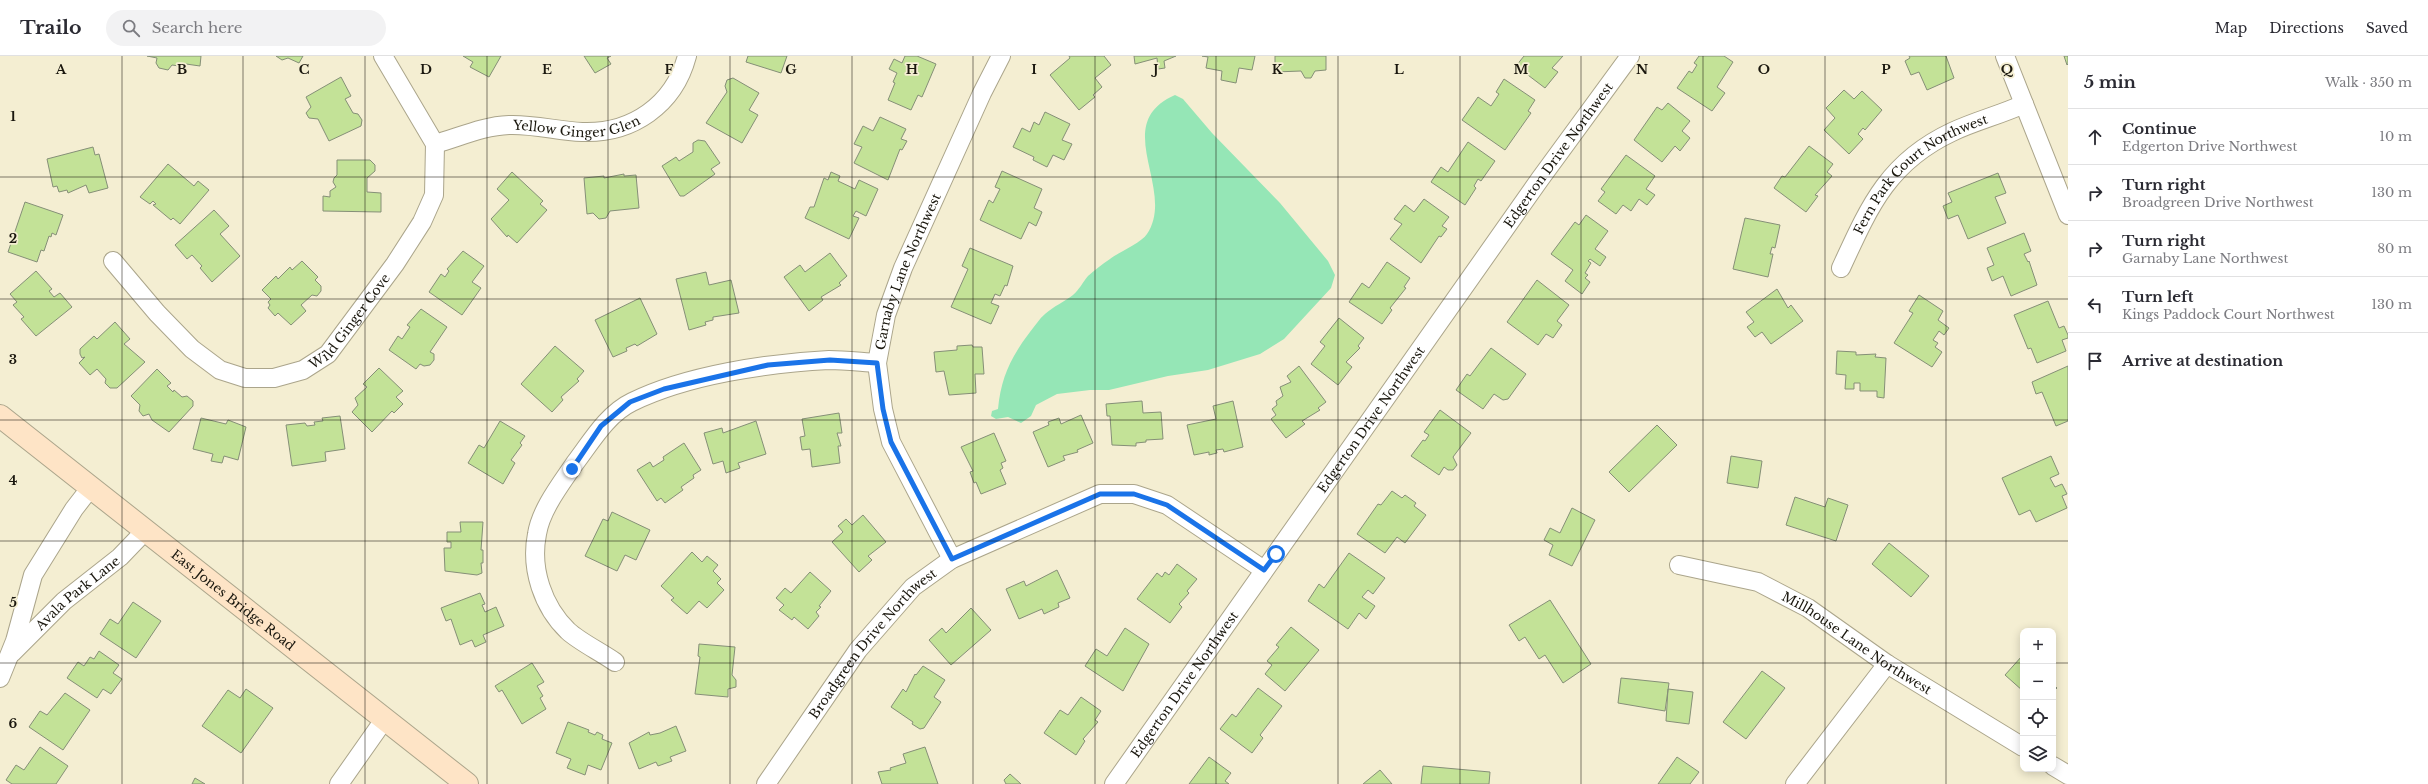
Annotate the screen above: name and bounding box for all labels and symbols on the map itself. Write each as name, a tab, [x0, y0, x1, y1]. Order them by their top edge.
text: A	[55, 61, 67, 78]
text: B	[177, 61, 187, 78]
text: C	[299, 61, 310, 78]
text: D	[420, 61, 432, 78]
text: E	[542, 61, 552, 78]
text: F	[665, 61, 674, 78]
text: G	[785, 61, 797, 78]
text: H	[906, 61, 918, 78]
text: I	[1031, 61, 1037, 78]
text: J	[1150, 61, 1159, 78]
text: K	[1272, 61, 1283, 78]
text: L	[1394, 61, 1404, 78]
text: M	[1514, 61, 1529, 78]
text: N	[1636, 61, 1648, 78]
text: O	[1758, 61, 1770, 78]
text: P	[1881, 61, 1891, 78]
text: Q	[2001, 61, 2014, 78]
street label: Edgerton Drive Northwest	[1500, 79, 1616, 231]
text: 1	[10, 108, 16, 125]
street label: Fern Park Court Northwest	[1850, 110, 1990, 237]
street label: Yellow Ginger Glen	[512, 112, 643, 141]
street label: Garnaby Lane Northwest	[871, 191, 944, 351]
text: 2	[9, 230, 17, 247]
street label: Wild Ginger Cove	[305, 270, 394, 373]
street label: Edgerton Drive Northwest	[1313, 343, 1428, 496]
text: 3	[9, 351, 17, 368]
route end	[563, 460, 581, 478]
text: 4	[9, 472, 18, 489]
route start	[1267, 545, 1285, 563]
street label: East Jones Bridge Road	[168, 546, 299, 654]
street label: Avala Park Lane	[31, 552, 123, 634]
street label: Broadgreen Drive Northwest	[805, 564, 940, 722]
street label: Millhouse Lane Northwest	[1779, 587, 1935, 698]
text: 5	[9, 594, 17, 611]
street label: Edgerton Drive Northwest	[1127, 608, 1242, 761]
text: 6	[9, 715, 18, 732]

